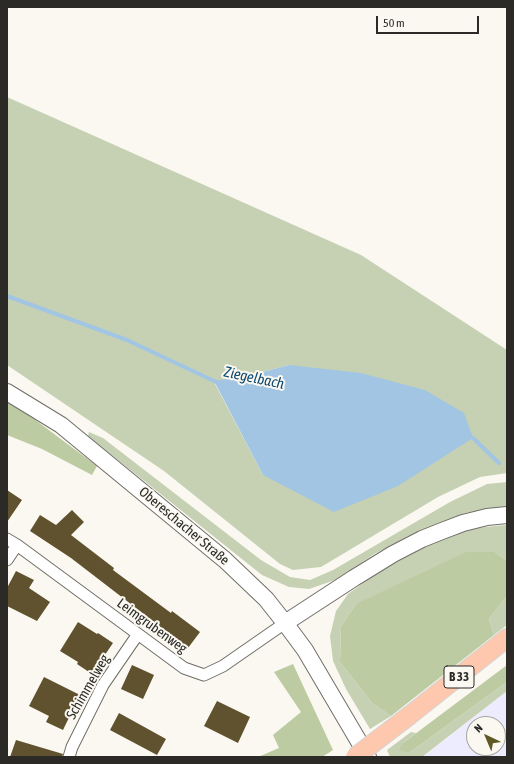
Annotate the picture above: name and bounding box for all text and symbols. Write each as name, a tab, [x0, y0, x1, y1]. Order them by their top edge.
scale bar	[378, 8, 481, 34]
text: 50 m	[383, 16, 405, 30]
water label: Ziegelbach	[222, 363, 286, 393]
street label: Obereschacher Straße	[135, 483, 233, 569]
street label: Leimgrubenweg	[114, 595, 190, 657]
street label: Schimmelweg	[63, 652, 113, 722]
road number: B 33	[444, 666, 474, 688]
north arrow	[466, 716, 506, 756]
text: N	[472, 722, 485, 735]

